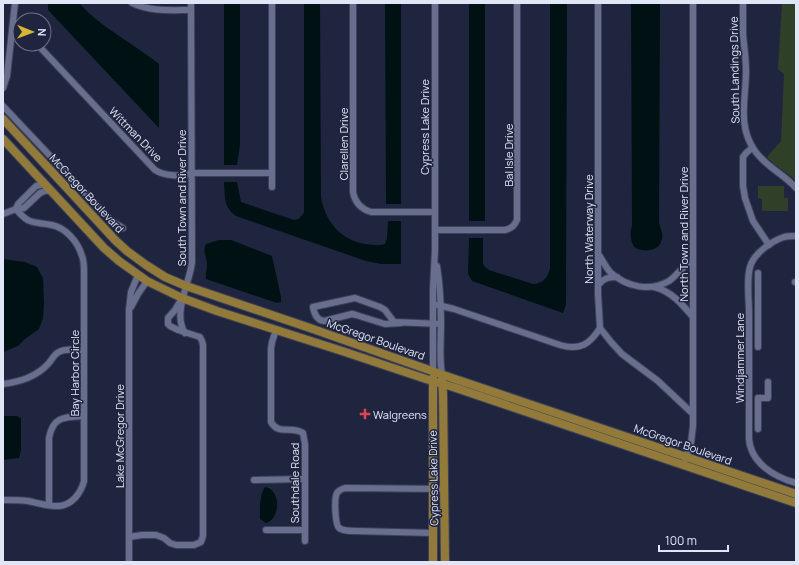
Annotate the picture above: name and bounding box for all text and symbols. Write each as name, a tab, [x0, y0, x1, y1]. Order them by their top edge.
north arrow	[12, 12, 52, 52]
street label: South Landings Drive	[726, 16, 742, 124]
text: N	[35, 28, 50, 36]
street label: Cypress Lake Drive	[417, 79, 432, 175]
street label: Wittman Drive	[106, 103, 166, 165]
street label: Clarellen Drive	[336, 107, 351, 180]
street label: Bal Isle Drive	[501, 123, 516, 186]
street label: South Town and River Drive	[174, 129, 189, 266]
street label: McGregor Boulevard	[46, 150, 128, 236]
street label: North Town and River Drive	[676, 166, 691, 301]
street label: North Waterway Drive	[581, 174, 596, 284]
street label: Windjammer Lane	[732, 312, 747, 403]
street label: McGregor Boulevard	[325, 315, 427, 363]
street label: Bay Harbor Circle	[67, 329, 82, 416]
street label: Lake McGregor Drive	[112, 383, 127, 488]
place label: Walgreens	[373, 407, 427, 422]
marker: Walgreens	[360, 409, 370, 419]
street label: McGregor Boulevard	[632, 420, 734, 468]
street label: Cypress Lake Drive	[425, 429, 441, 526]
street label: Southdale Road	[287, 443, 302, 523]
scale bar	[659, 527, 728, 553]
text: 100 m	[665, 532, 697, 549]

